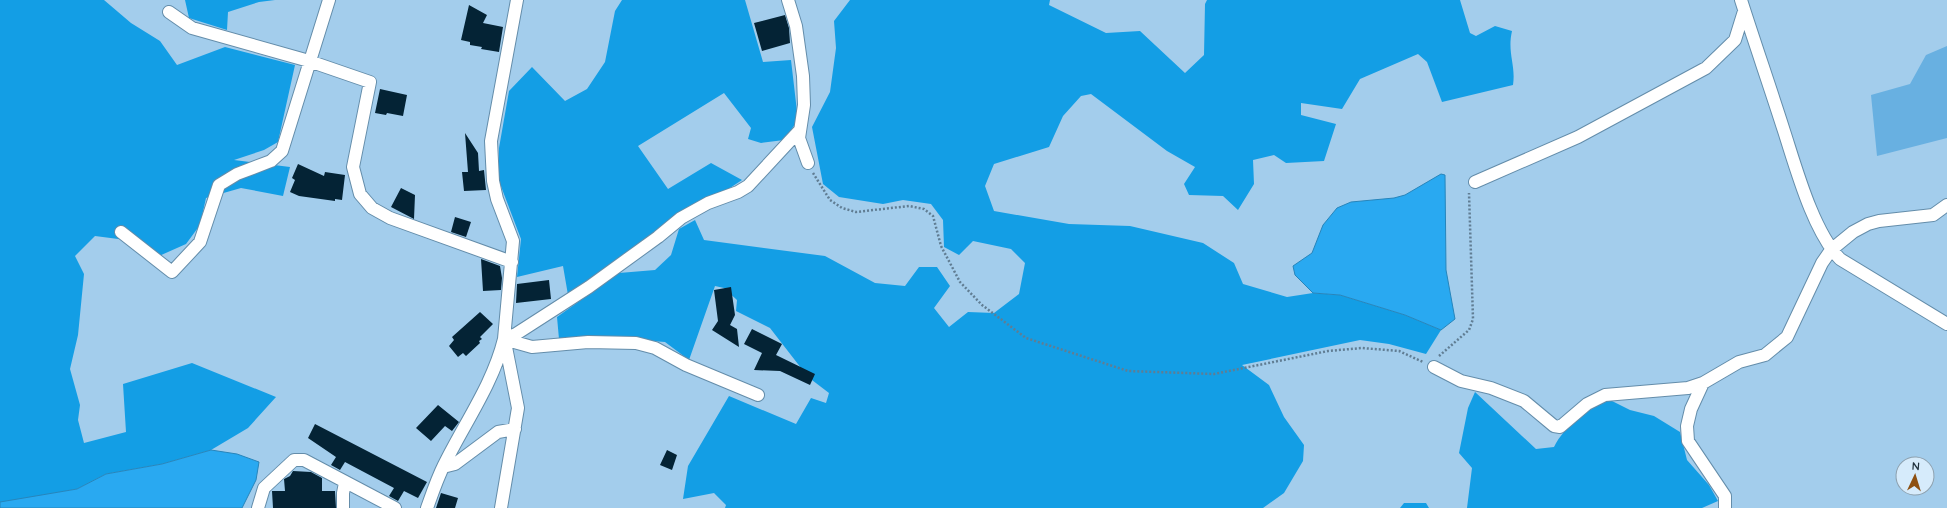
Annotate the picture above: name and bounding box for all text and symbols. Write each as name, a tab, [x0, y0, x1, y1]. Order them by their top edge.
north arrow	[1895, 456, 1935, 496]
text: N	[1911, 459, 1920, 473]

